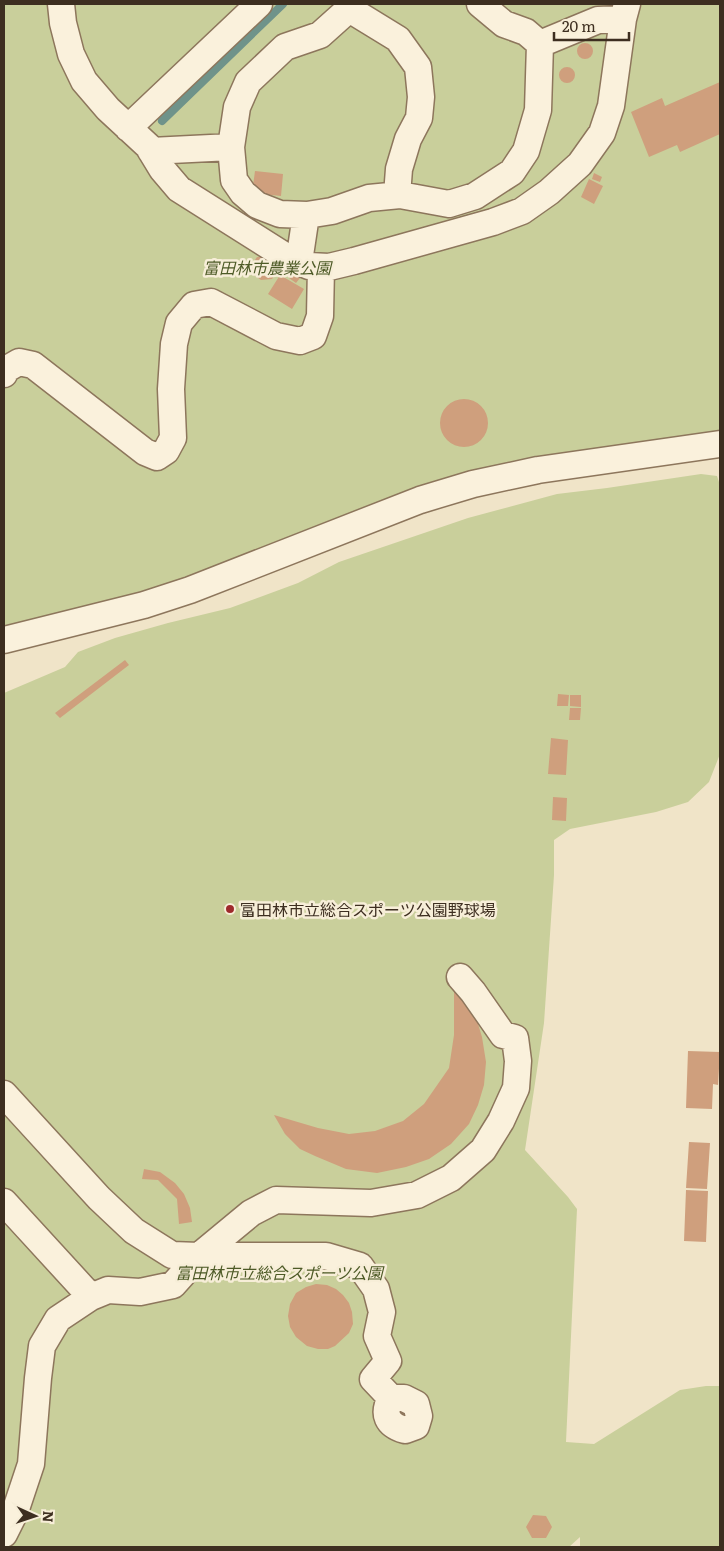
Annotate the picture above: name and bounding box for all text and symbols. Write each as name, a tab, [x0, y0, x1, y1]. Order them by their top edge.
scale bar	[554, 10, 629, 42]
text: 20 m	[562, 14, 596, 37]
park label: 富田林市農業公園	[203, 255, 333, 279]
place label: 富田林市立総合スポーツ公園野球場	[240, 897, 496, 921]
marker: 富田林市立総合スポーツ公園野球場	[224, 903, 236, 915]
park label: 富田林市立総合スポーツ公園	[175, 1260, 385, 1284]
north arrow	[10, 1491, 60, 1541]
text: N	[39, 1510, 59, 1523]

